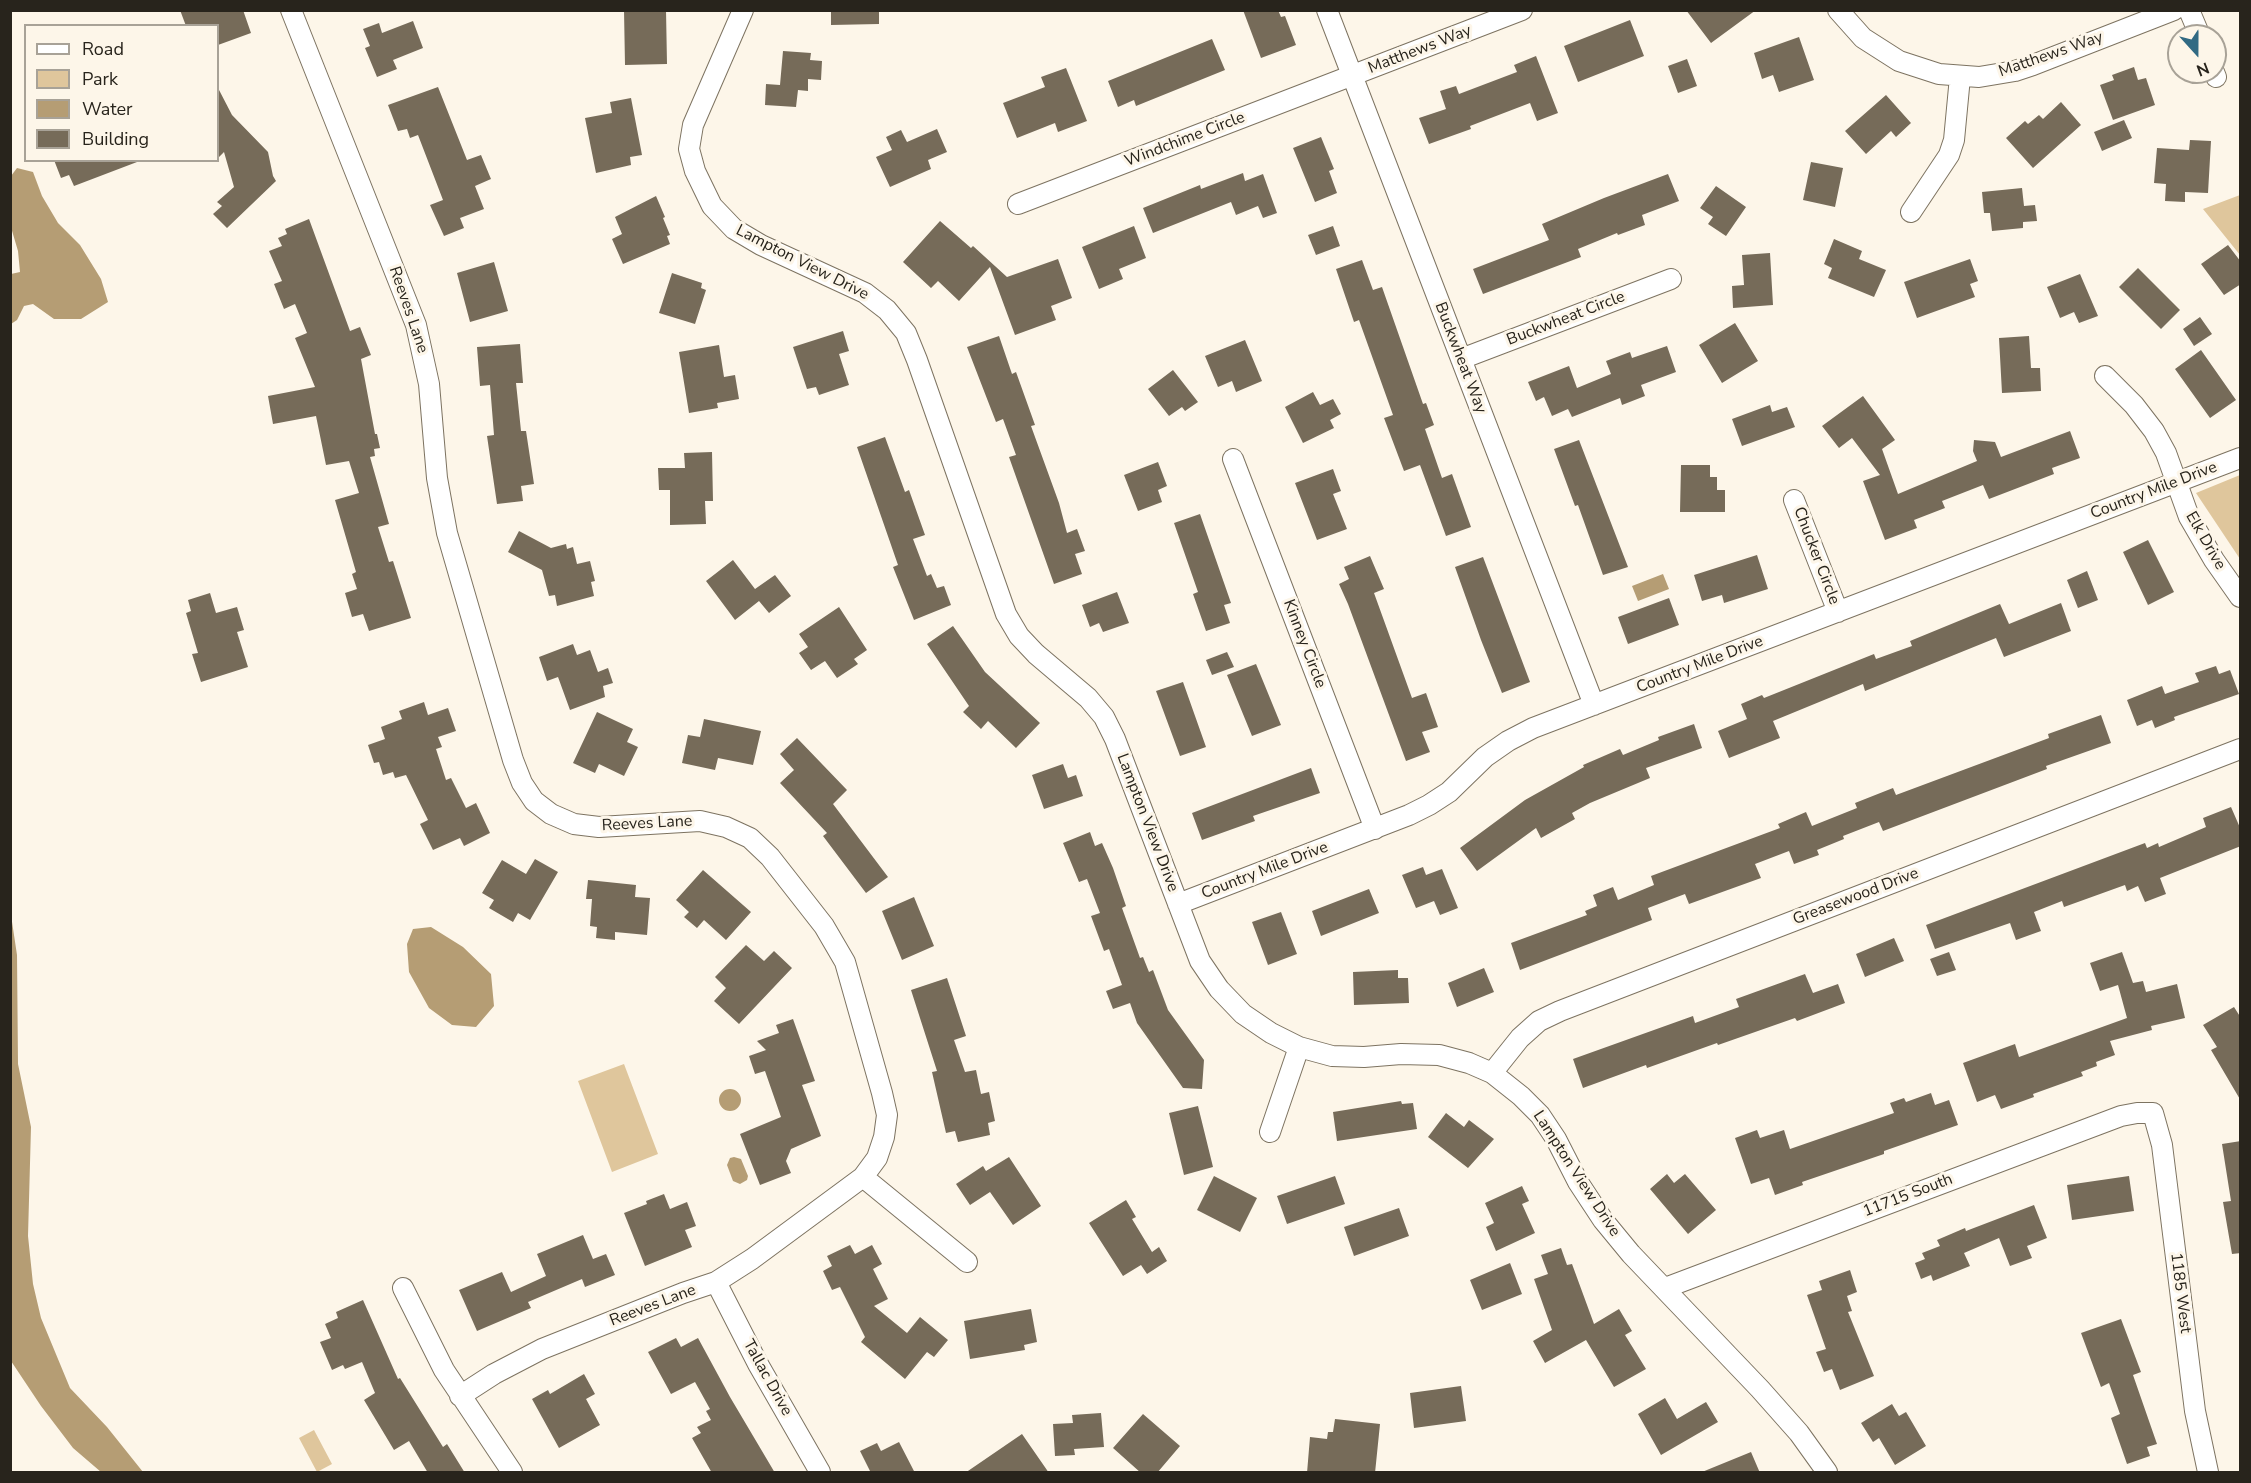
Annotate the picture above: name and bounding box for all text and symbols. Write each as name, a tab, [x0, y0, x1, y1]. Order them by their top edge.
street label: Matthews Way	[1366, 21, 1474, 79]
legend	[24, 24, 219, 162]
north arrow	[2167, 24, 2227, 84]
street label: Matthews Way	[1996, 28, 2106, 82]
text: Road	[82, 37, 124, 61]
text: N	[2193, 57, 2212, 81]
text: Park	[82, 67, 118, 91]
text: Water	[82, 97, 133, 121]
street label: Windchime Circle	[1122, 108, 1248, 172]
text: Building	[82, 127, 149, 151]
street label: Lampton View Drive	[732, 221, 872, 305]
street label: Reeves Lane	[384, 264, 432, 356]
street label: Buckwheat Circle	[1504, 288, 1628, 350]
street label: Buckwheat Way	[1430, 300, 1490, 416]
street label: Country Mile Drive	[2088, 458, 2220, 524]
street label: Chucker Circle	[1789, 504, 1843, 608]
street label: Elk Drive	[2181, 508, 2229, 574]
street label: Kinney Circle	[1278, 597, 1330, 691]
street label: Country Mile Drive	[1634, 632, 1766, 698]
street label: Lampton View Drive	[1112, 751, 1182, 895]
street label: Reeves Lane	[601, 812, 693, 836]
street label: Country Mile Drive	[1199, 838, 1331, 904]
street label: Greasewood Drive	[1791, 864, 1921, 930]
street label: Lampton View Drive	[1528, 1107, 1624, 1241]
street label: 11715 South	[1860, 1170, 1956, 1222]
street label: 1185 West	[2166, 1252, 2194, 1334]
street label: Reeves Lane	[607, 1281, 699, 1331]
street label: Tallac Drive	[738, 1336, 796, 1420]

